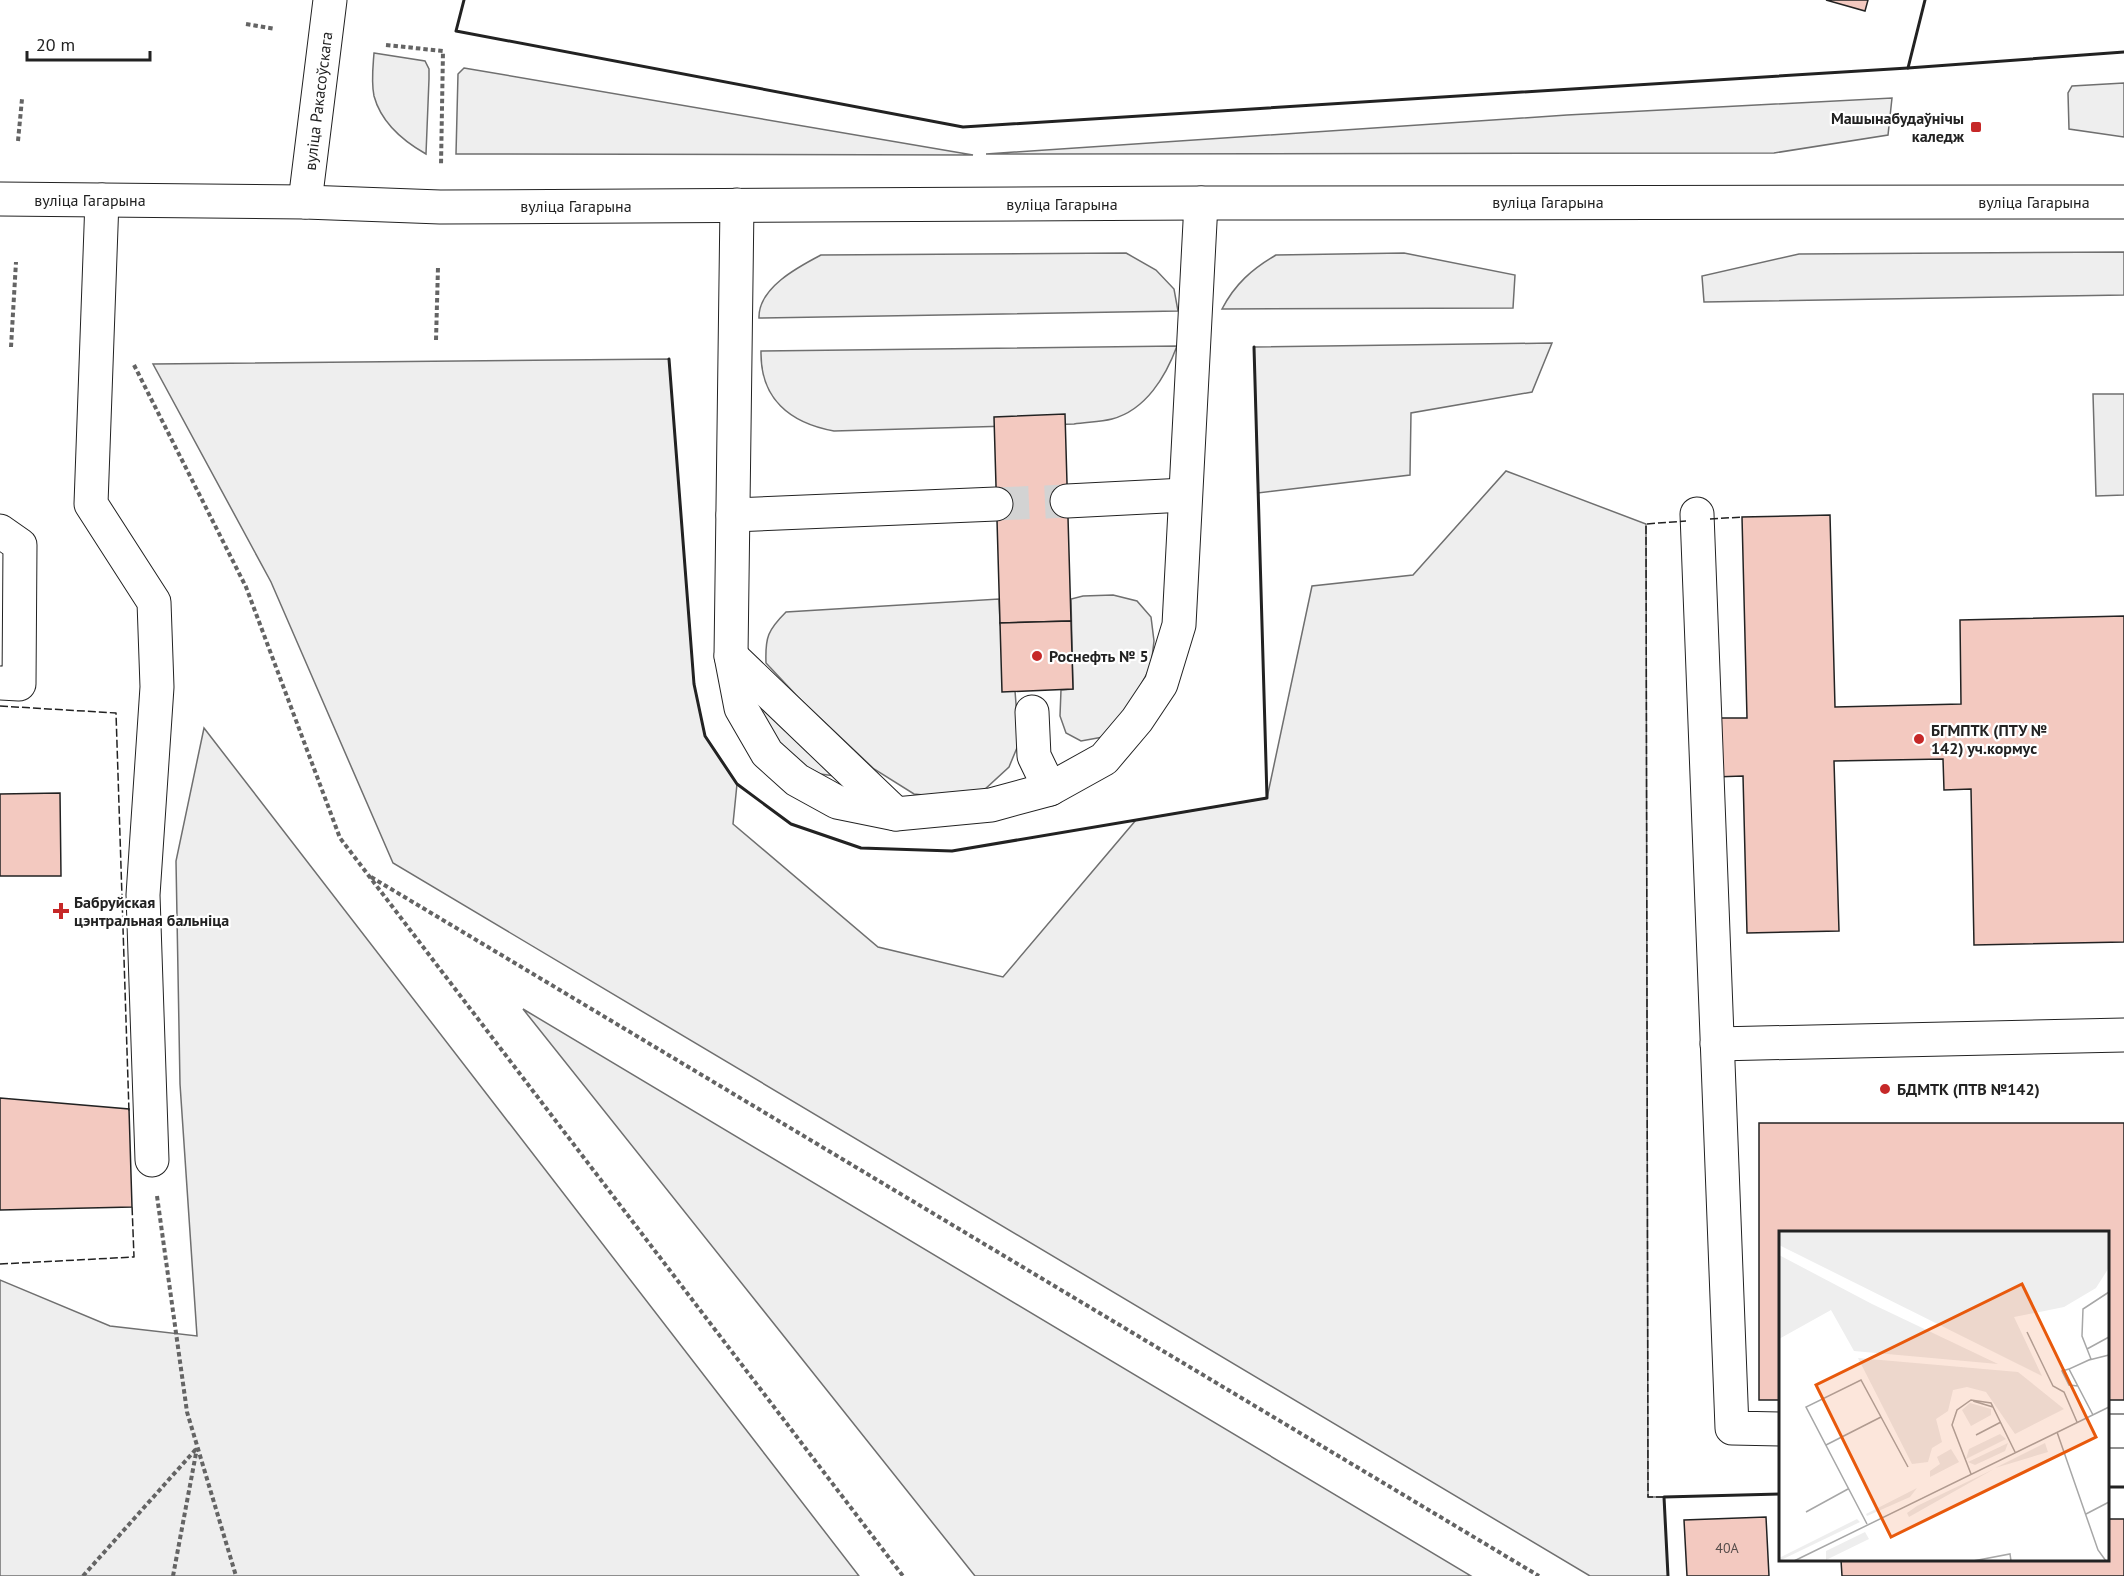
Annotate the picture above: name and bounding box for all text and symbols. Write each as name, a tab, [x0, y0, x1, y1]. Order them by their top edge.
scale bar	[27, 24, 150, 62]
street label: вуліца Ракасоўскага	[300, 30, 336, 172]
text: 20 m	[36, 33, 75, 56]
place label: Машынабудаўнічы каледж	[1831, 108, 1965, 146]
marker: Машынабудаўнічы каледж	[1969, 120, 1983, 134]
street label: вуліца Гагарына	[34, 190, 146, 210]
street label: вуліца Гагарына	[1492, 192, 1604, 212]
street label: вуліца Гагарына	[1978, 192, 2090, 212]
street label: вуліца Гагарына	[1006, 194, 1118, 214]
street label: вуліца Гагарына	[520, 196, 632, 216]
place label: Роснефть № 5	[1049, 646, 1148, 666]
marker: Роснефть № 5	[1030, 649, 1044, 663]
place label: БГМПТК (ПТУ № 142) уч.кормус	[1931, 720, 2047, 758]
marker: БГМПТК (ПТУ № 142) уч.кормус	[1912, 732, 1926, 746]
place label: Бабруйская цэнтральная бальніца	[74, 892, 229, 930]
marker: Бабруйская цэнтральная бальніца	[52, 902, 70, 920]
place label: БДМТК (ПТВ №142)	[1897, 1079, 2040, 1099]
marker: БДМТК (ПТВ №142)	[1878, 1082, 1892, 1096]
inset map	[1779, 1231, 2109, 1561]
house number: 40А	[1715, 1539, 1740, 1557]

